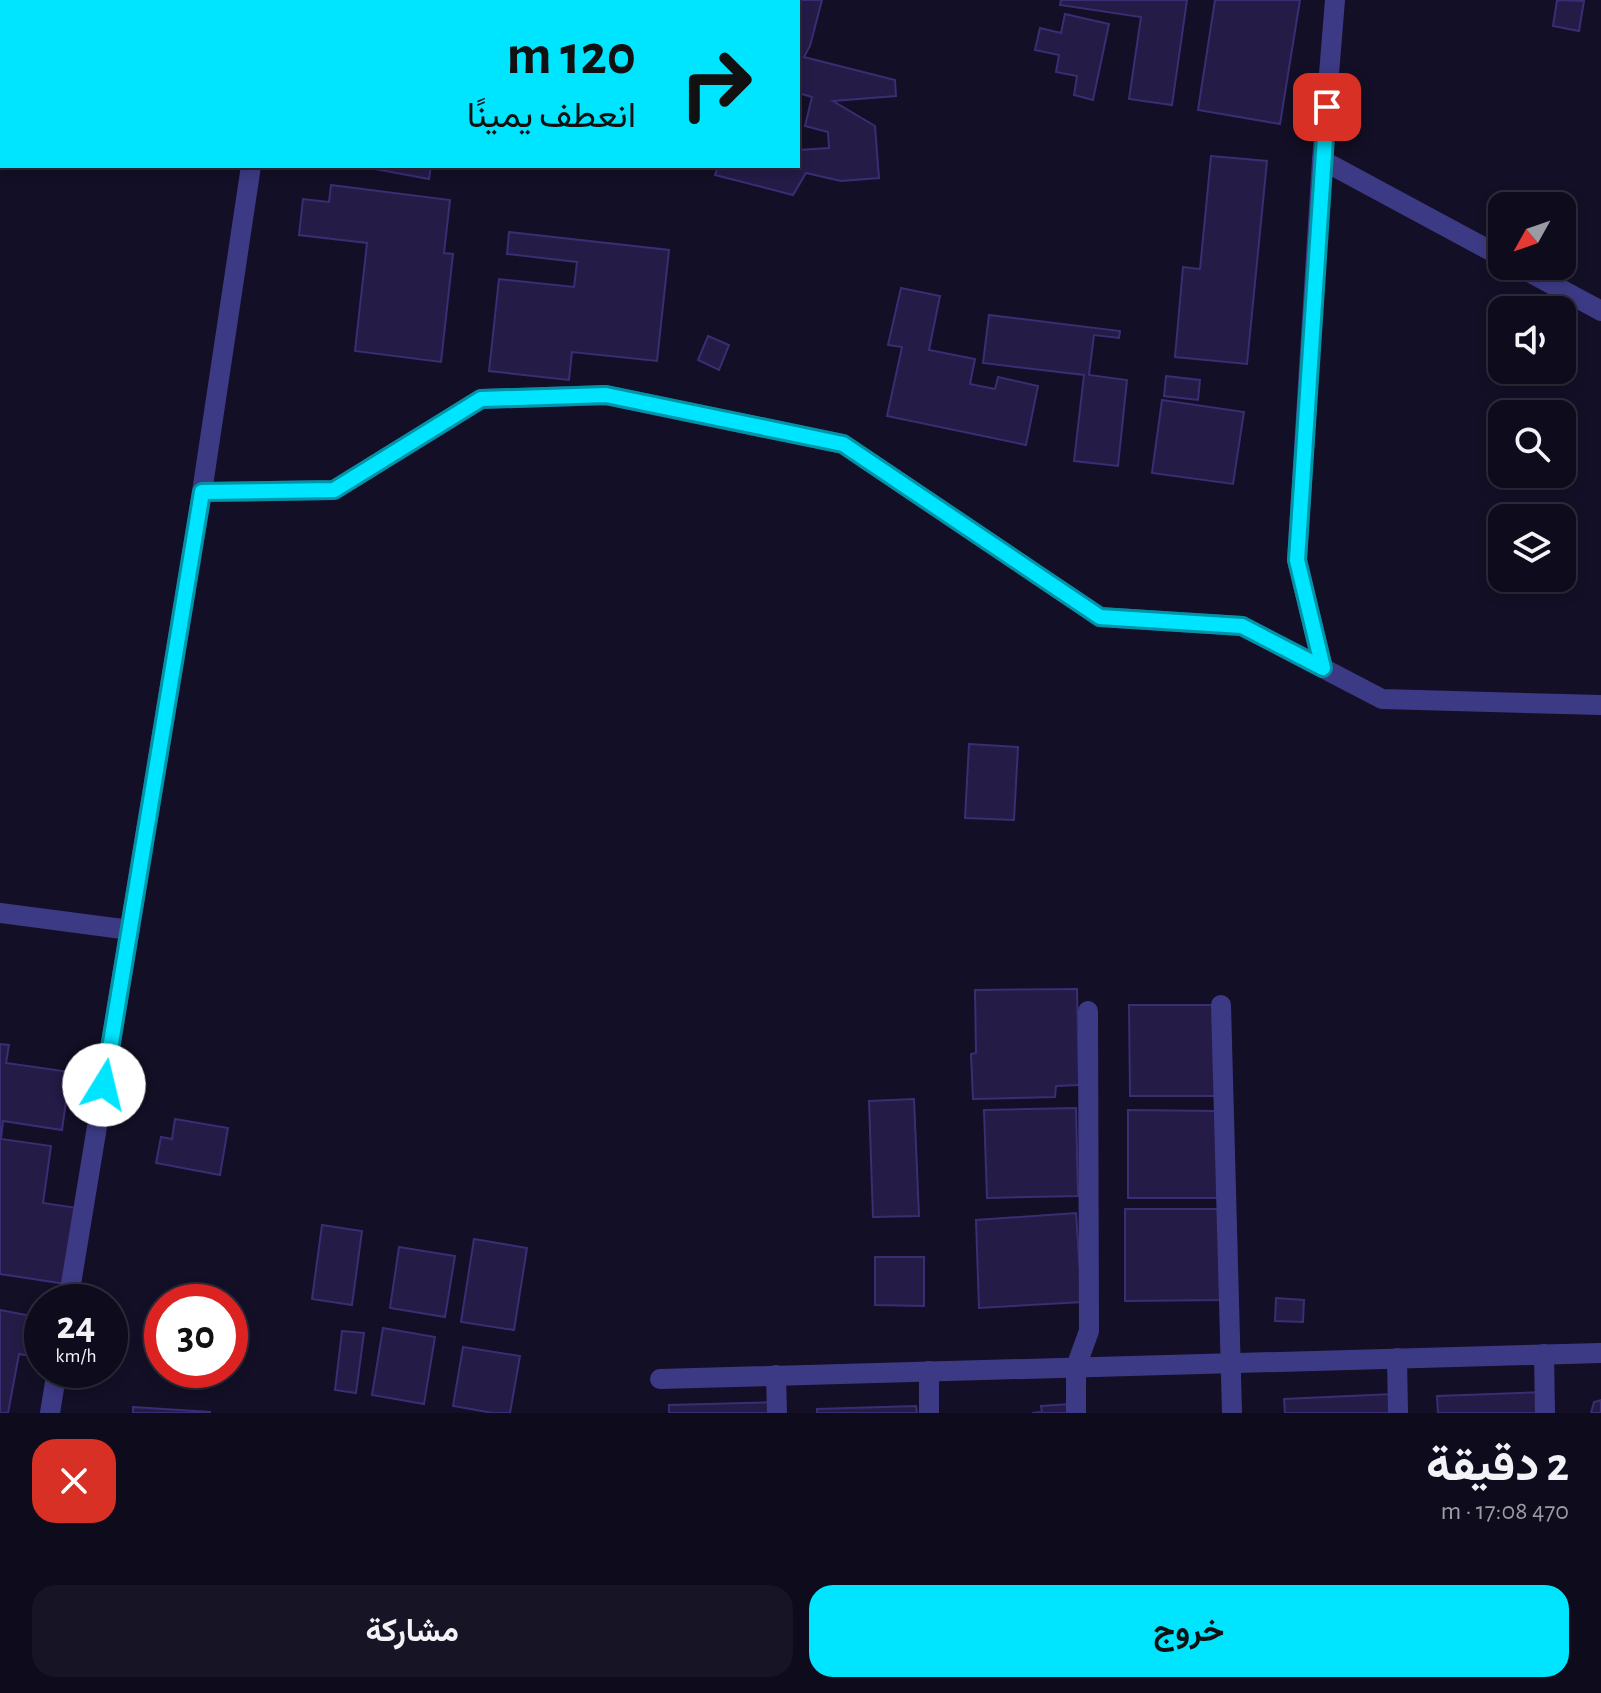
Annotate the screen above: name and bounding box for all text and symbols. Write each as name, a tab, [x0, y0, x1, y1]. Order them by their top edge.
text: 120 m	[507, 28, 636, 84]
icon: right	[664, 32, 768, 136]
pin	[1293, 73, 1361, 141]
icon: arrive	[1305, 85, 1349, 129]
text: انعطف يمينًا	[467, 98, 636, 134]
north arrow	[1488, 192, 1576, 280]
map controls	[1488, 192, 1576, 592]
button: sound	[1488, 296, 1576, 384]
button: search	[1488, 400, 1576, 488]
button: layers	[1488, 504, 1576, 592]
position arrow	[62, 1043, 146, 1127]
speed limit sign: 30	[144, 1284, 248, 1388]
text: 24	[57, 1306, 95, 1346]
text: km/h	[55, 1346, 97, 1366]
button: close	[32, 1439, 116, 1523]
text: 2 دقيقة	[1426, 1442, 1569, 1490]
text: 470 m · 17:08	[1440, 1498, 1569, 1524]
button: مشاركة	[32, 1585, 793, 1677]
button: خروج	[809, 1585, 1569, 1677]

